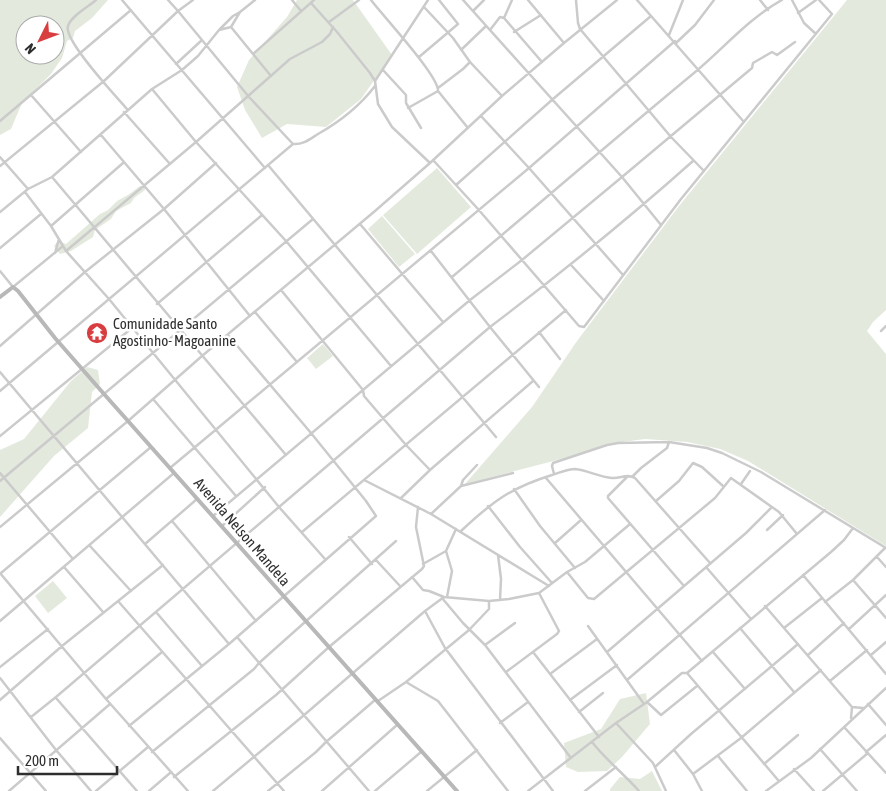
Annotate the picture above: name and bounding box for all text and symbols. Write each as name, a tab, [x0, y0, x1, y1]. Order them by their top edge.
north arrow	[15, 15, 65, 65]
text: N	[22, 40, 39, 57]
place label: Comunidade Santo Agostinho- Magoanine	[113, 315, 236, 349]
temple icon: Comunidade Santo Agostinho- Magoanine	[85, 321, 109, 345]
street label: Avenida Nelson Mandela	[191, 474, 294, 589]
scale bar	[18, 744, 116, 776]
text: 200 m	[25, 752, 59, 769]

